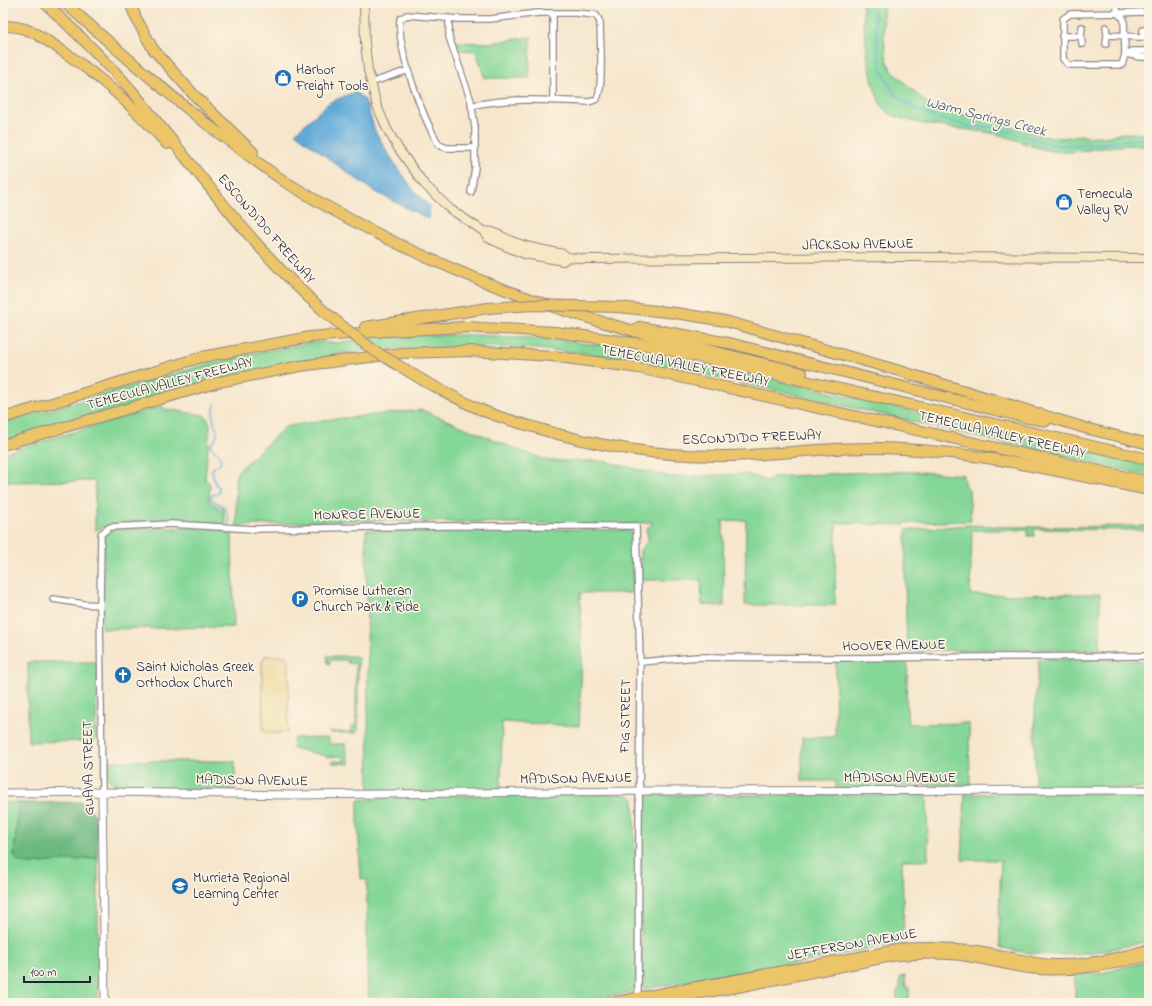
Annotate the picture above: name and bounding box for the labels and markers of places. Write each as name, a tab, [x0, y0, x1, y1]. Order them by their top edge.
place label: Harbor Freight Tools	[295, 60, 369, 98]
shop icon: Harbor Freight Tools	[273, 68, 293, 88]
place label: Temecula Valley RV	[1076, 184, 1133, 222]
shop icon: Temecula Valley RV	[1054, 192, 1074, 212]
place label: Promise Lutheran Church Park & Ride	[313, 581, 420, 618]
parking icon: Promise Lutheran Church Park & Ride	[290, 589, 310, 609]
place label: Saint Nicholas Greek Orthodox Church	[136, 657, 255, 694]
church icon: Saint Nicholas Greek Orthodox Church	[113, 665, 133, 685]
place label: Murrieta Regional Learning Center	[193, 868, 290, 906]
school or university icon: Murrieta Regional Learning Center	[170, 876, 190, 896]

